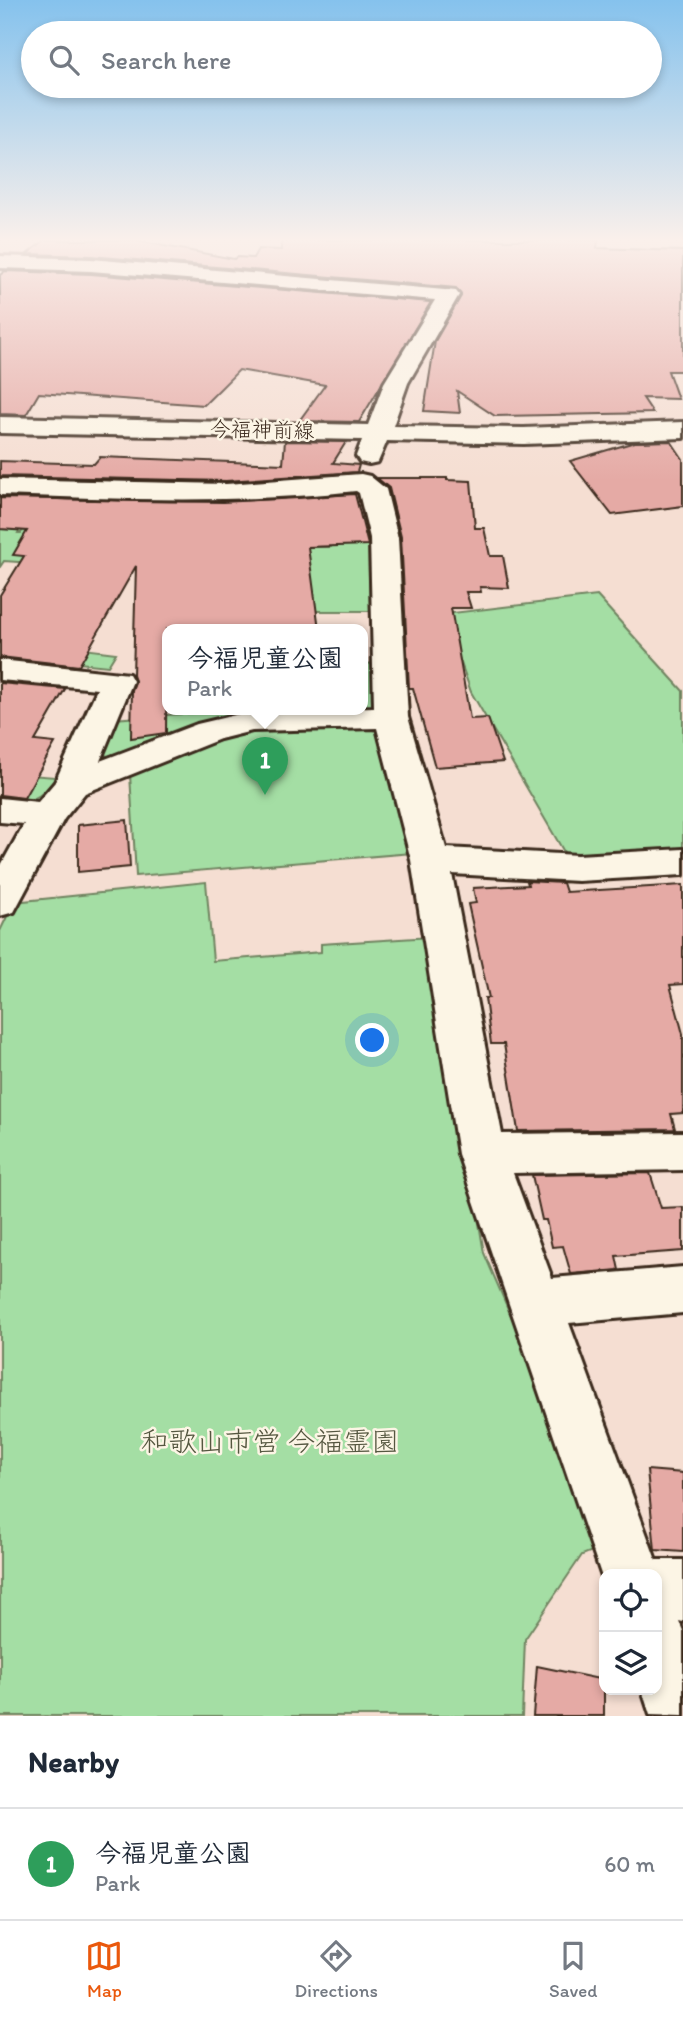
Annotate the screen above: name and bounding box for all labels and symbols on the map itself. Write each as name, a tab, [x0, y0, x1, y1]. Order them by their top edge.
street label: 今福神前線	[209, 416, 315, 443]
pin: 1	[242, 737, 288, 795]
your location	[355, 1023, 389, 1057]
park label: 和歌山市営 今福霊園	[141, 1424, 399, 1458]

